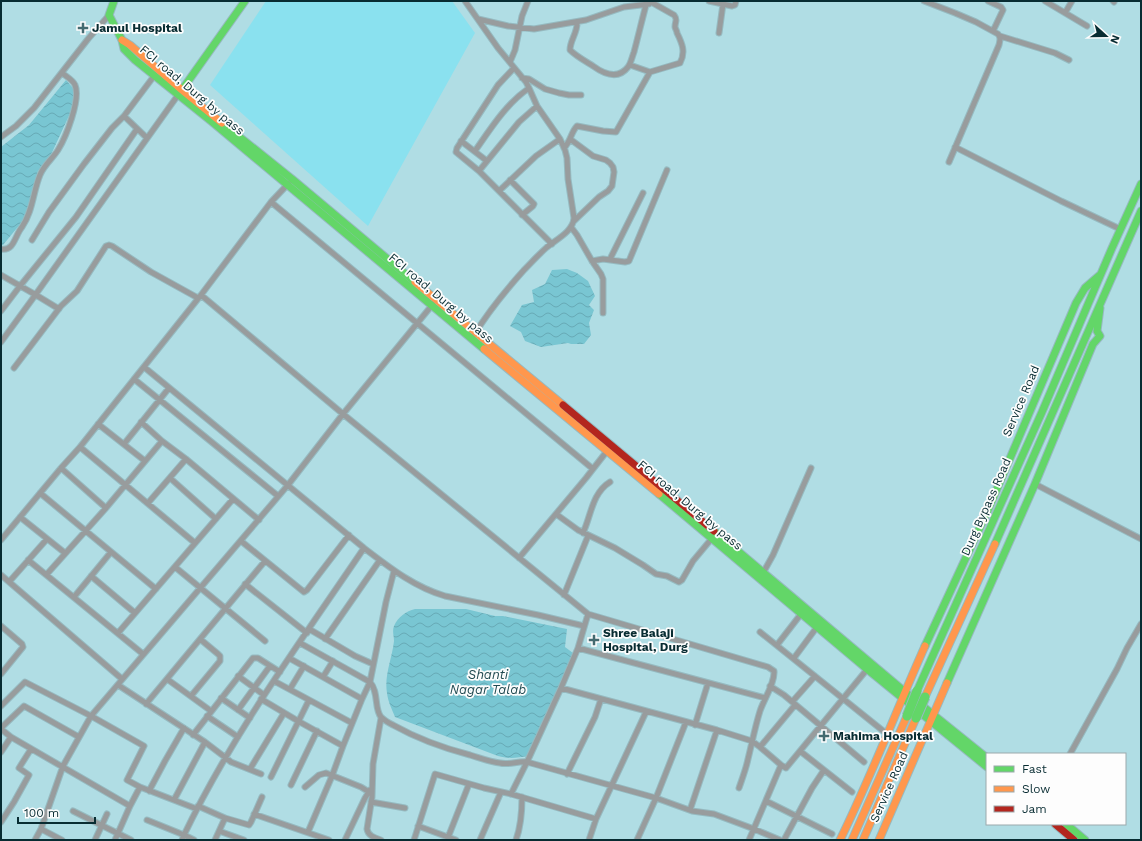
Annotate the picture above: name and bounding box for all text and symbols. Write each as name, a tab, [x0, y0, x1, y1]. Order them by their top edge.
north arrow	[1086, 16, 1126, 56]
place label: Jamul Hospital	[92, 21, 182, 35]
marker: Jamul Hospital	[77, 22, 89, 34]
text: N	[1107, 33, 1122, 46]
street label: FCI road, Durg by pass	[137, 42, 247, 138]
street label: FCI road, Durg by pass	[386, 250, 496, 346]
street label: Service Road	[1000, 363, 1042, 439]
street label: Durg Bypass Road	[958, 456, 1014, 558]
street label: FCI road, Durg by pass	[635, 457, 745, 553]
place label: Shree Balaji Hospital, Durg	[603, 626, 688, 654]
marker: Shree Balaji Hospital, Durg	[588, 634, 600, 646]
water label: Shanti Nagar Talab	[450, 667, 526, 697]
place label: Mahima Hospital	[833, 729, 933, 743]
marker: Mahima Hospital	[818, 730, 830, 742]
street label: Service Road	[867, 749, 911, 825]
legend	[986, 753, 1126, 825]
text: Fast	[1022, 762, 1047, 776]
text: Slow	[1022, 782, 1050, 796]
scale bar	[18, 799, 95, 825]
text: Jam	[1022, 802, 1047, 816]
text: 100 m	[24, 806, 59, 820]

